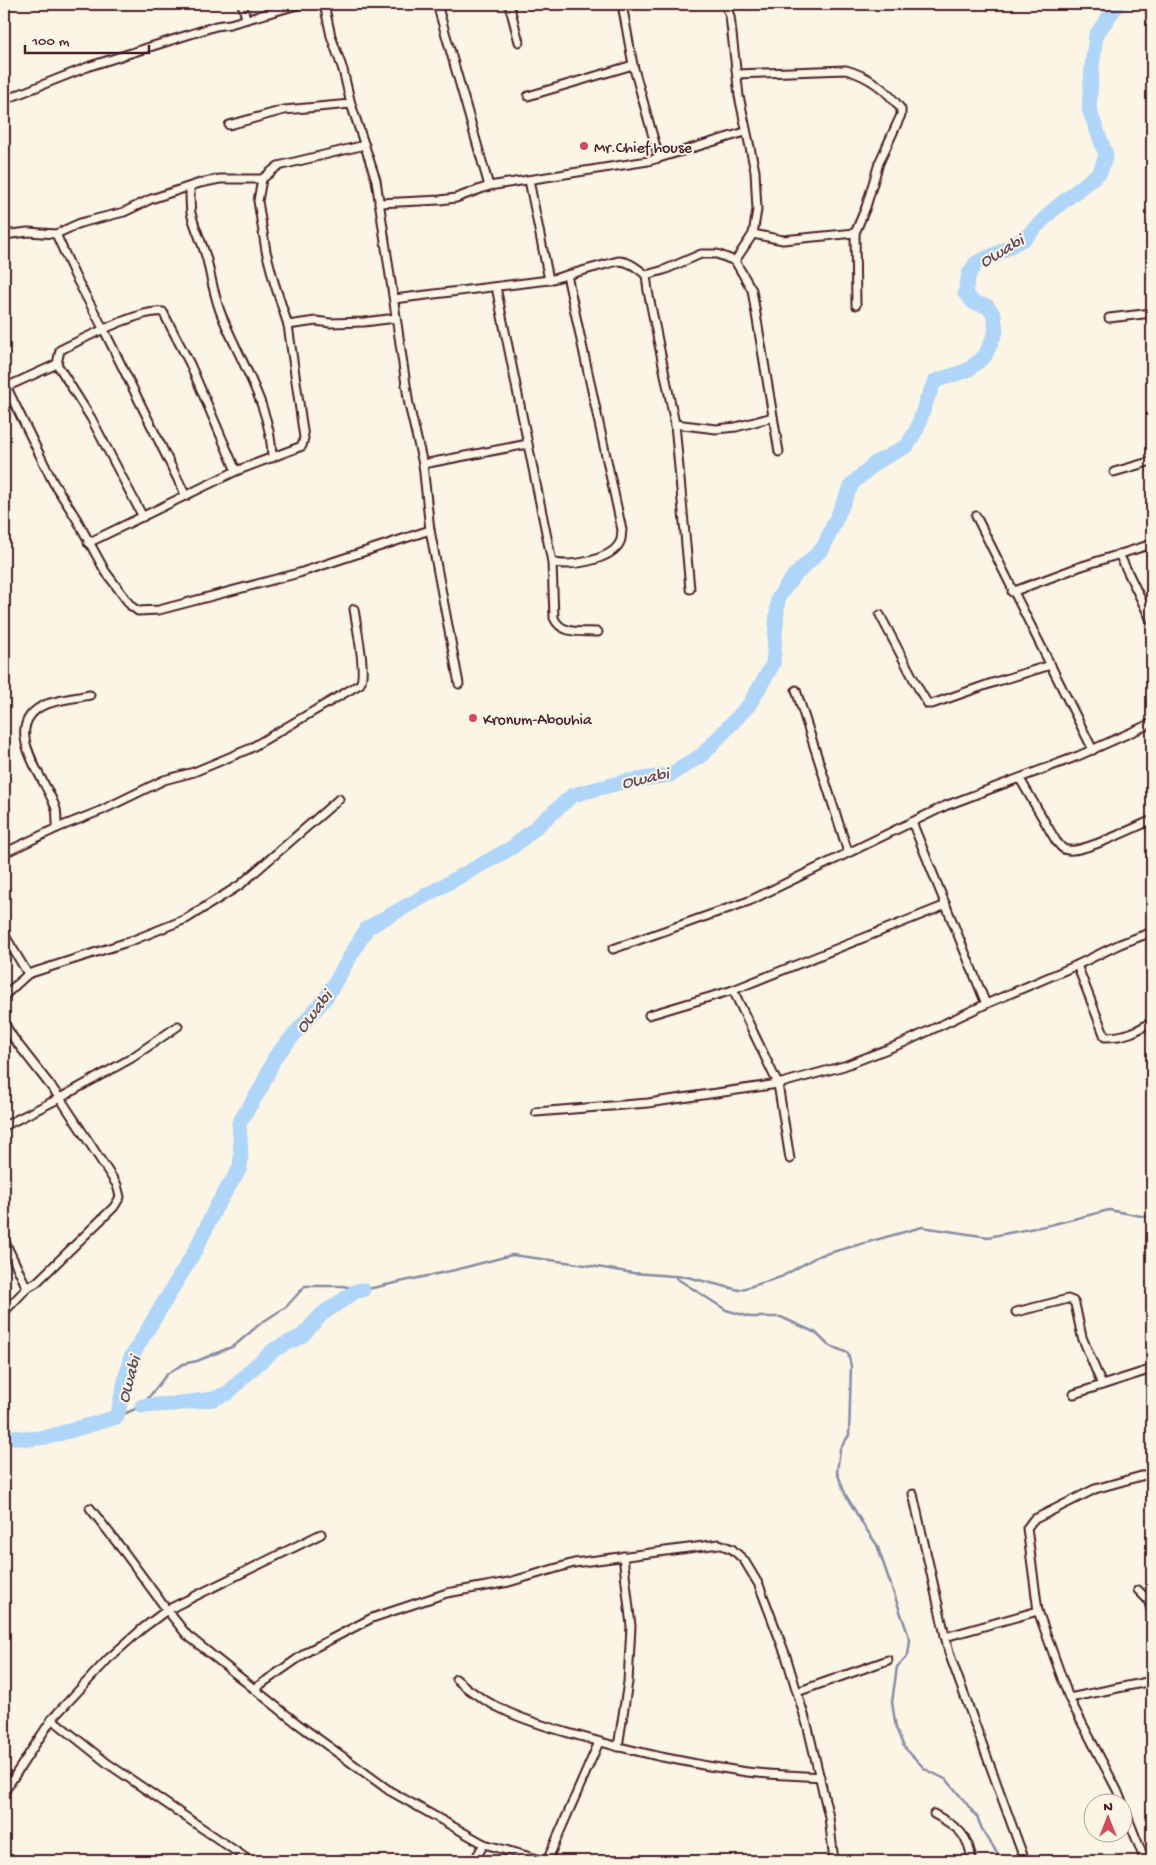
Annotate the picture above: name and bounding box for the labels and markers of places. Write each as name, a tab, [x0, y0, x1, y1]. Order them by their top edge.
marker: Mr.Chief house	[578, 140, 590, 152]
place label: Mr.Chief house	[594, 140, 693, 159]
marker: Kronum-Abouhia	[467, 712, 479, 724]
place label: Kronum-Abouhia	[483, 712, 593, 731]

